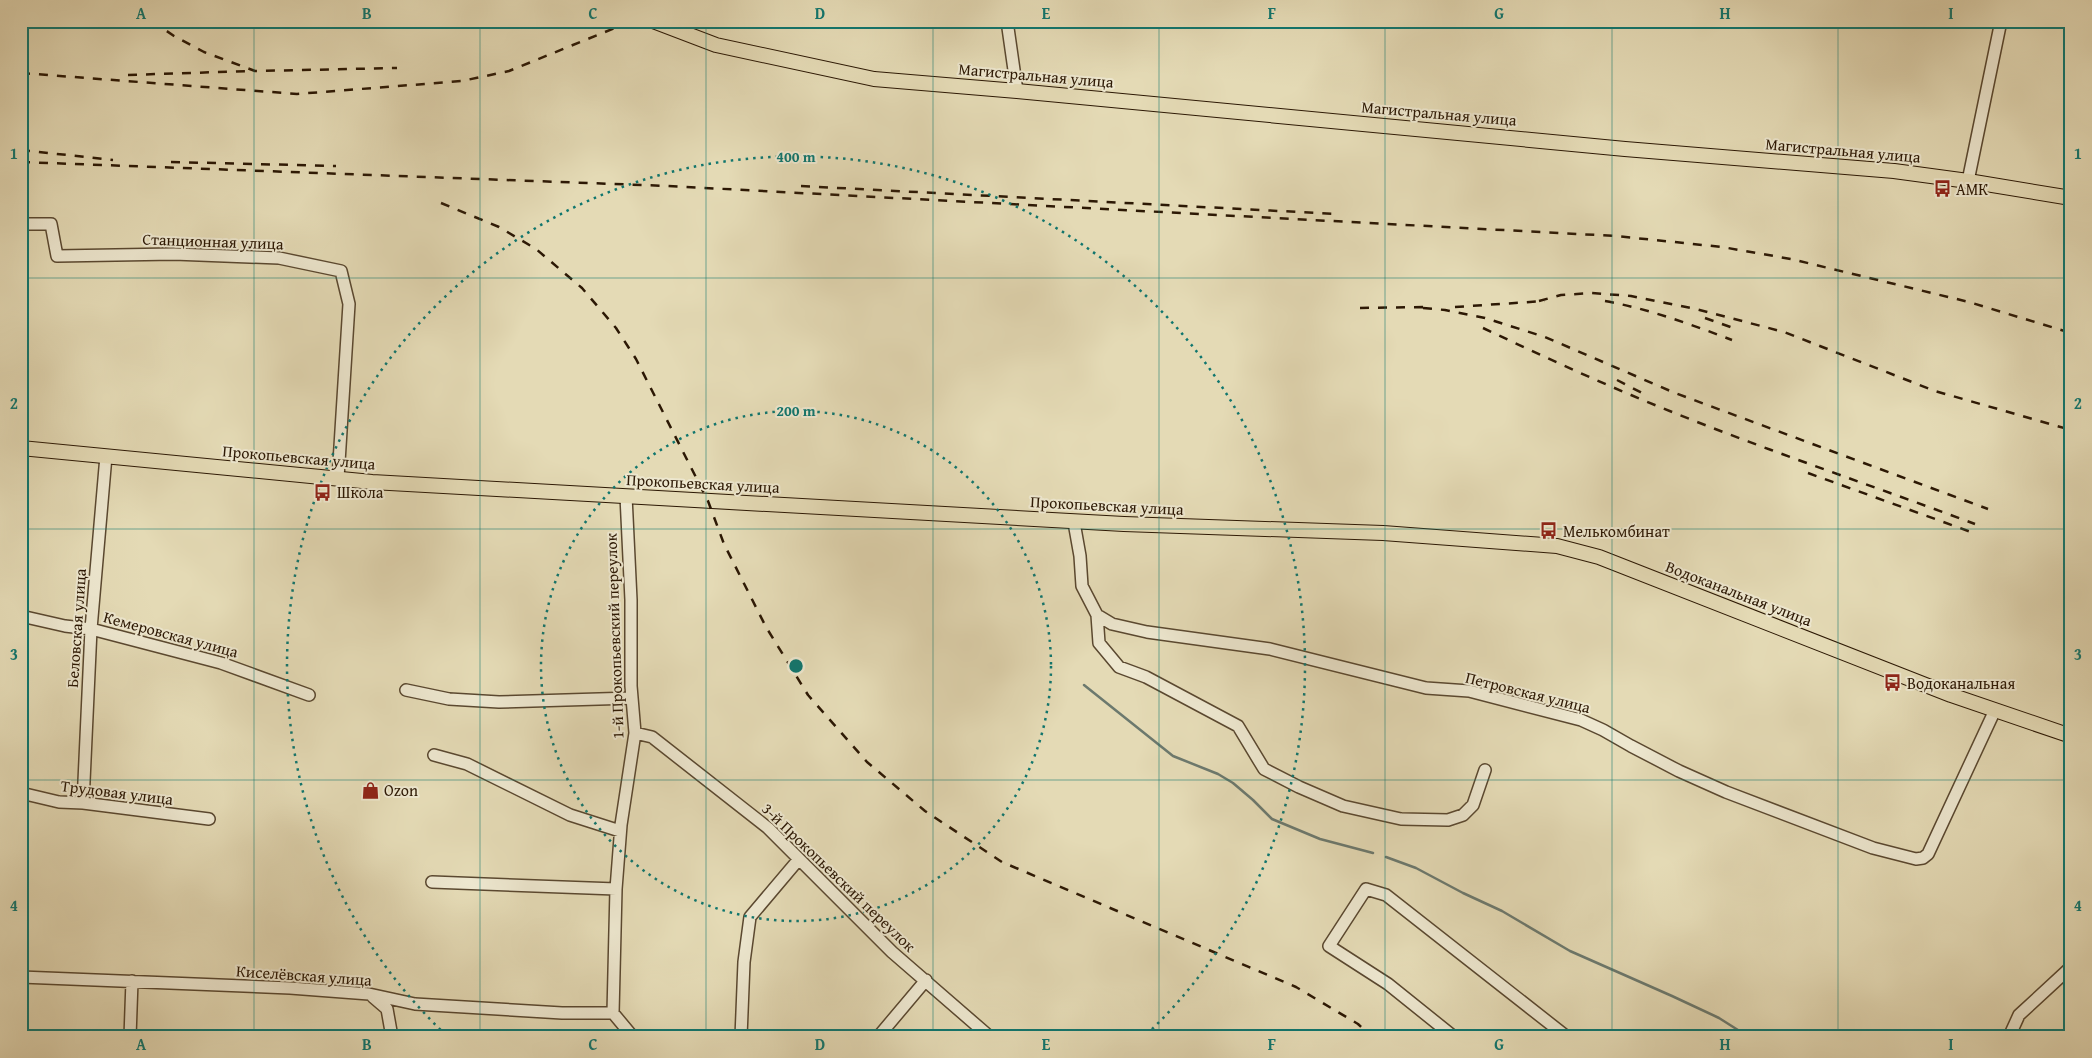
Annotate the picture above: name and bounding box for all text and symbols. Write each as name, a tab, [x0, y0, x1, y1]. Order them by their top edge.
text: A	[136, 1, 147, 25]
text: B	[362, 1, 372, 25]
text: C	[588, 1, 598, 25]
text: D	[815, 1, 825, 25]
text: E	[1042, 1, 1051, 25]
text: F	[1268, 1, 1276, 25]
text: G	[1494, 1, 1504, 25]
text: H	[1719, 1, 1731, 25]
text: I	[1948, 1, 1954, 25]
street label: Магистральная улица	[957, 56, 1115, 94]
street label: Магистральная улица	[1360, 94, 1518, 132]
street label: Магистральная улица	[1764, 131, 1922, 169]
text: 1	[10, 141, 18, 165]
text: 1	[2074, 141, 2082, 165]
text: 400 m	[776, 146, 816, 167]
place label: АМК	[1956, 177, 1988, 201]
bus stop icon: АМК	[1932, 179, 1952, 199]
street label: Станционная улица	[142, 227, 284, 255]
text: 2	[10, 391, 18, 415]
text: 2	[2074, 391, 2082, 415]
text: 200 m	[776, 400, 816, 421]
street label: Прокопьевская улица	[222, 438, 377, 476]
street label: Прокопьевская улица	[626, 467, 781, 499]
place label: Школа	[337, 480, 384, 504]
bus stop icon: Школа	[313, 482, 333, 502]
street label: Прокопьевская улица	[1030, 489, 1185, 521]
place label: Мелькомбинат	[1563, 519, 1670, 543]
bus stop icon: Мелькомбинат	[1539, 521, 1559, 541]
street label: 1-й Прокопьевский переулок	[598, 532, 630, 739]
street label: Водоканальная улица	[1662, 554, 1816, 632]
street label: Беловская улица	[60, 567, 92, 688]
street label: Кемеровская улица	[101, 604, 241, 664]
text: 3	[10, 642, 18, 666]
text: 3	[2074, 642, 2082, 666]
centre of rings	[787, 657, 805, 675]
street label: Петровская улица	[1463, 665, 1593, 719]
place label: Водоканальная	[1907, 671, 2015, 695]
bus stop icon: Водоканальная	[1883, 673, 1903, 693]
street label: Трудовая улица	[60, 773, 175, 811]
place label: Ozon	[384, 778, 418, 802]
shop icon: Ozon	[360, 780, 380, 800]
street label: 3-й Прокопьевский переулок	[757, 797, 922, 958]
text: 4	[10, 893, 18, 917]
text: 4	[2074, 893, 2082, 917]
street label: Киселёвская улица	[235, 958, 373, 992]
text: A	[136, 1032, 147, 1056]
text: B	[362, 1032, 372, 1056]
text: C	[588, 1032, 598, 1056]
text: D	[815, 1032, 825, 1056]
text: E	[1042, 1032, 1051, 1056]
text: F	[1268, 1032, 1276, 1056]
text: G	[1494, 1032, 1504, 1056]
text: H	[1719, 1032, 1731, 1056]
text: I	[1948, 1032, 1954, 1056]

